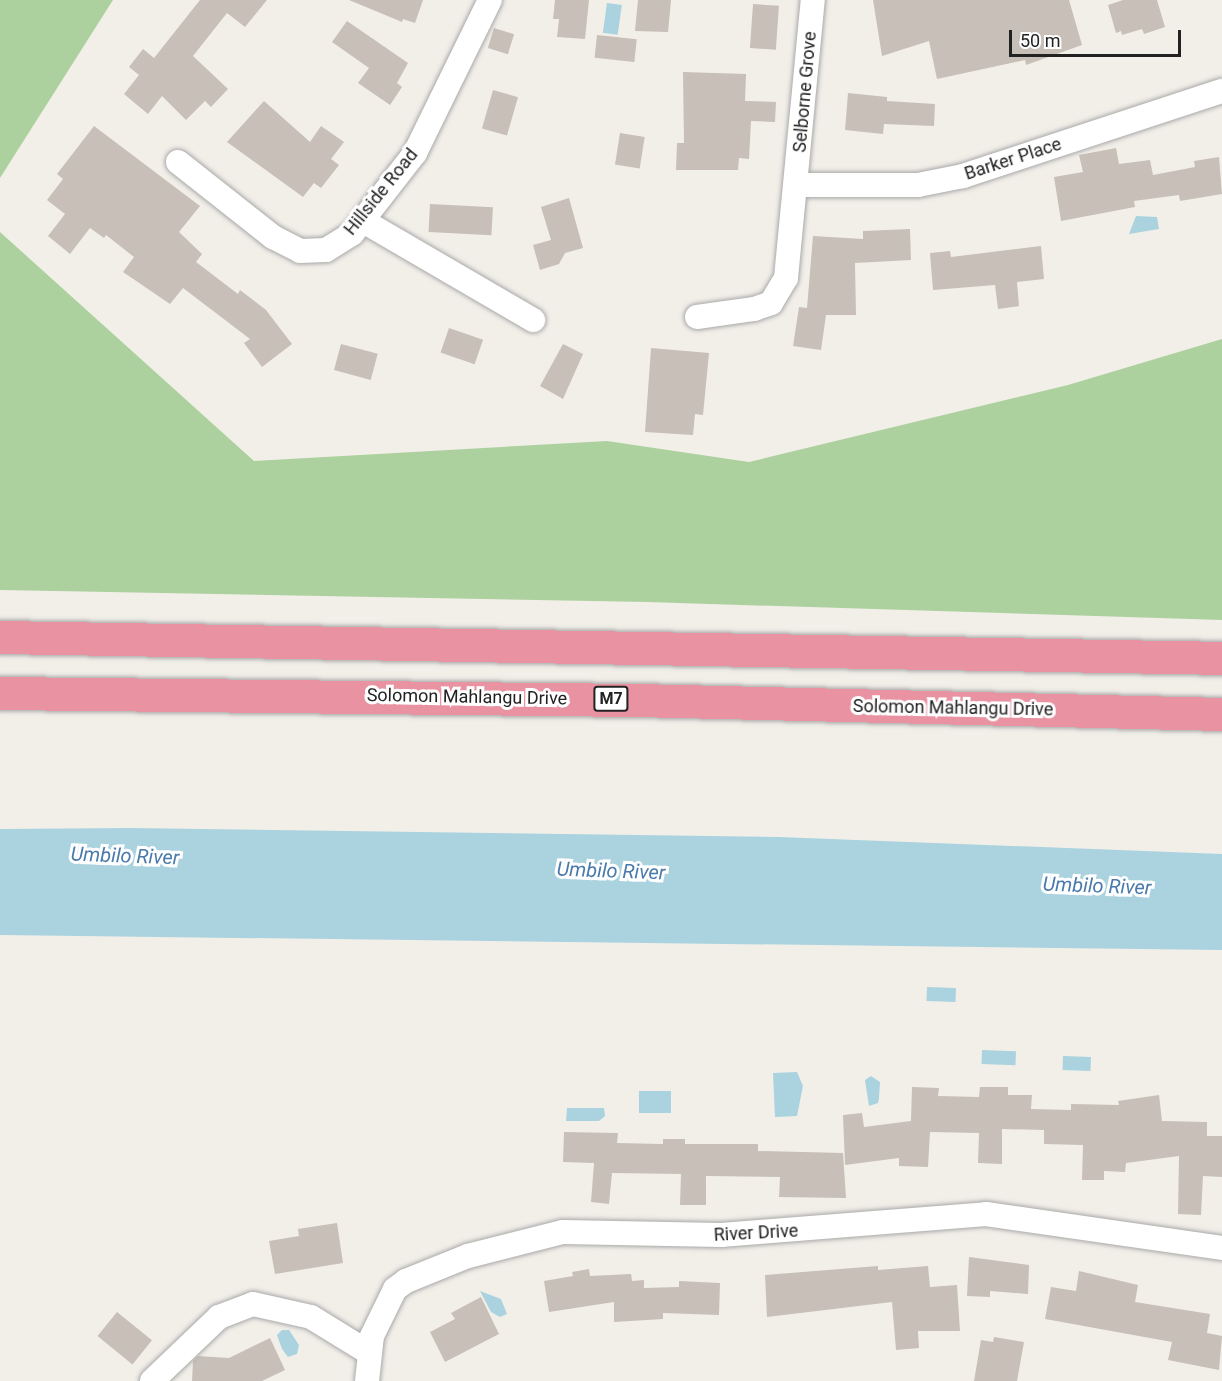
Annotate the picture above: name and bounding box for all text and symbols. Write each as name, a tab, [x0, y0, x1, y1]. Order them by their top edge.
scale bar	[1012, 18, 1184, 56]
text: 50 m	[1020, 30, 1060, 51]
street label: Selborne Grove	[789, 31, 821, 153]
street label: Barker Place	[962, 133, 1064, 185]
street label: Hillside Road	[340, 144, 422, 240]
street label: Solomon Mahlangu Drive	[367, 684, 567, 710]
road number: M7	[593, 686, 629, 712]
street label: Solomon Mahlangu Drive	[853, 695, 1053, 721]
water label: Umbilo River	[70, 842, 180, 870]
water label: Umbilo River	[556, 857, 666, 885]
water label: Umbilo River	[1042, 872, 1152, 900]
street label: River Drive	[713, 1220, 799, 1246]

